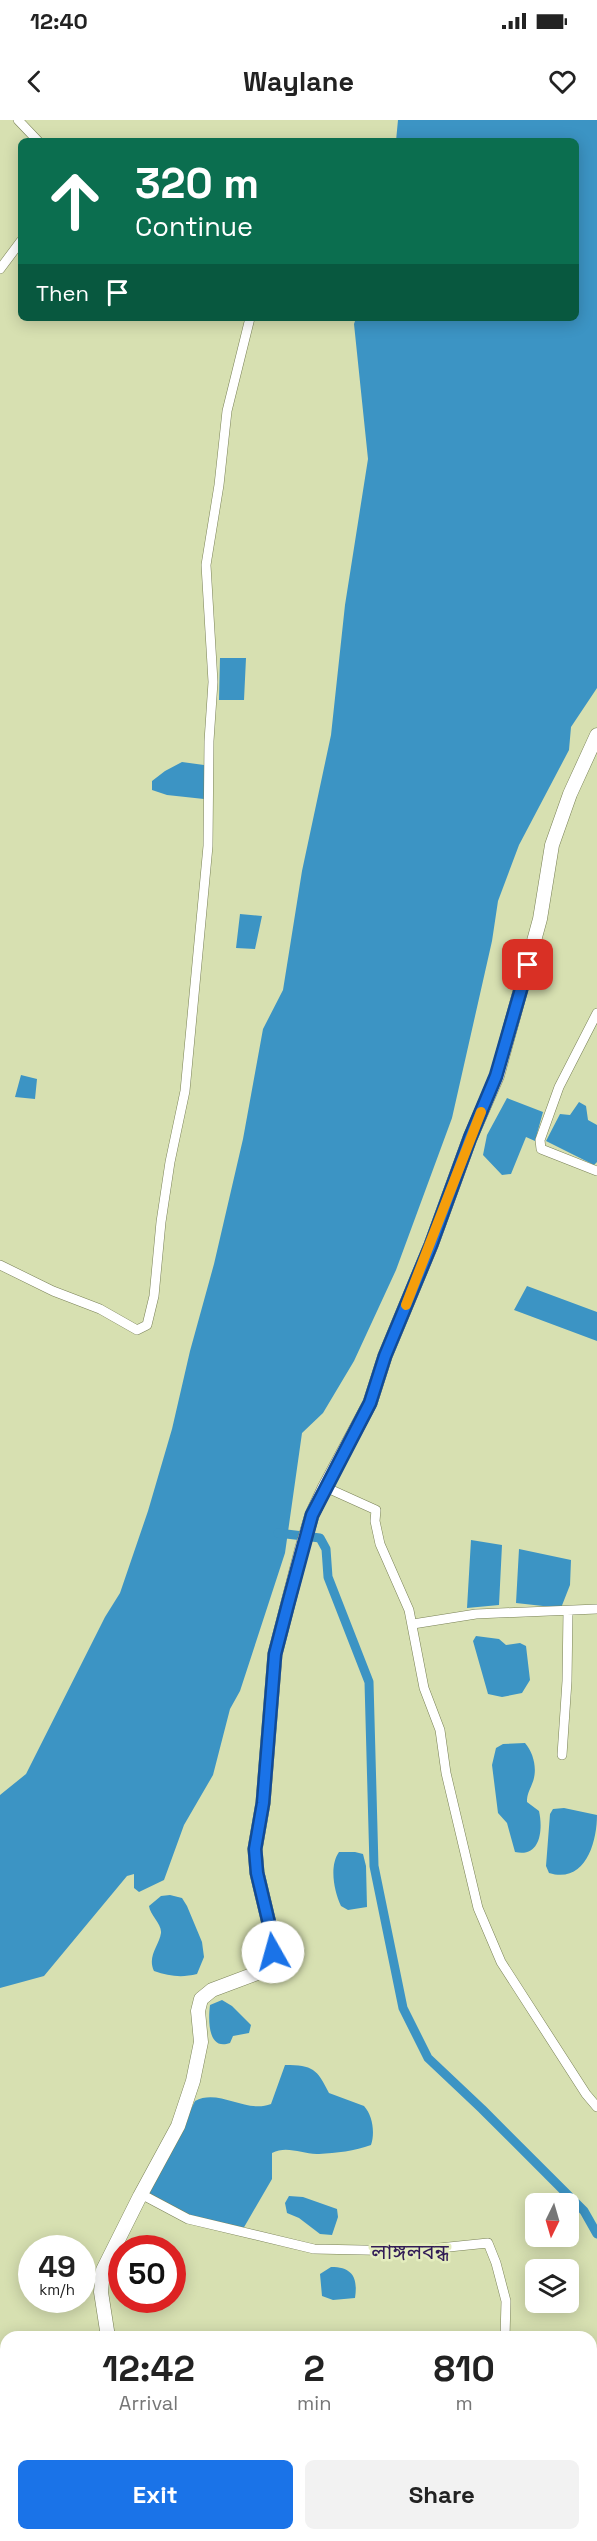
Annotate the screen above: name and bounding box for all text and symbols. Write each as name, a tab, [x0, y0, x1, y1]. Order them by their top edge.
text: 12:40	[30, 7, 88, 35]
text: Waylane	[243, 64, 354, 99]
icon: back	[18, 65, 51, 98]
icon: heart	[546, 65, 579, 98]
text: 320 m	[135, 157, 259, 210]
icon: ahead	[36, 162, 114, 240]
text: Continue	[135, 209, 253, 244]
icon: arrive	[101, 276, 134, 309]
text: Then	[36, 279, 89, 307]
pin	[502, 939, 553, 990]
icon: arrive	[511, 948, 544, 981]
position arrow	[241, 1920, 305, 1984]
north arrow	[525, 2193, 579, 2247]
map controls	[525, 2193, 579, 2313]
speed limit sign: 50	[108, 2235, 186, 2313]
district label: লাঙ্গলবন্ধ	[370, 2238, 449, 2265]
text: 49	[38, 2247, 76, 2286]
button: layers	[525, 2259, 579, 2313]
text: km/h	[39, 2280, 75, 2299]
text: 12:42	[102, 2346, 195, 2392]
text: 2	[304, 2346, 325, 2392]
text: 810	[434, 2346, 495, 2392]
text: Arrival	[119, 2390, 178, 2416]
text: min	[297, 2390, 331, 2416]
text: m	[456, 2390, 473, 2416]
button: Exit	[18, 2460, 293, 2529]
button: Share	[305, 2460, 579, 2529]

